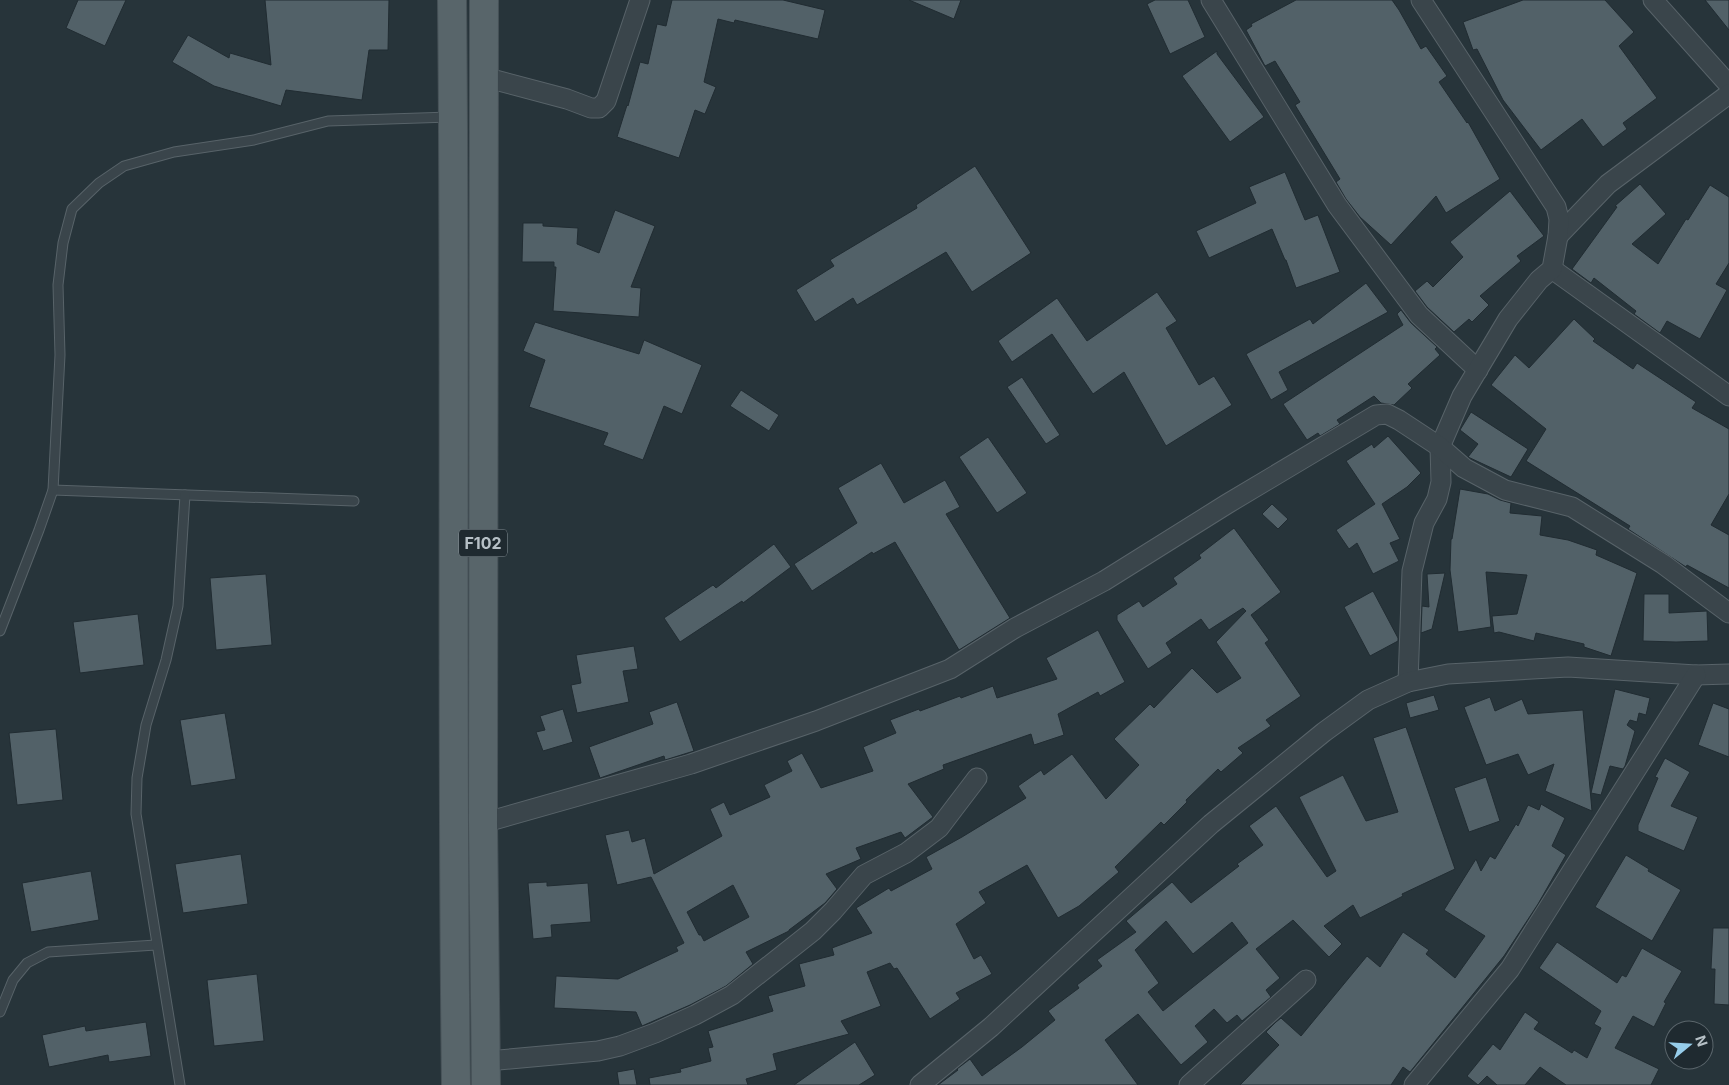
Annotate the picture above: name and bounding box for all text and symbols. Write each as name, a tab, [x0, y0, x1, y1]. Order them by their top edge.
road number: F102	[459, 530, 507, 556]
north arrow	[1664, 1020, 1714, 1070]
text: N	[1692, 1033, 1712, 1049]

